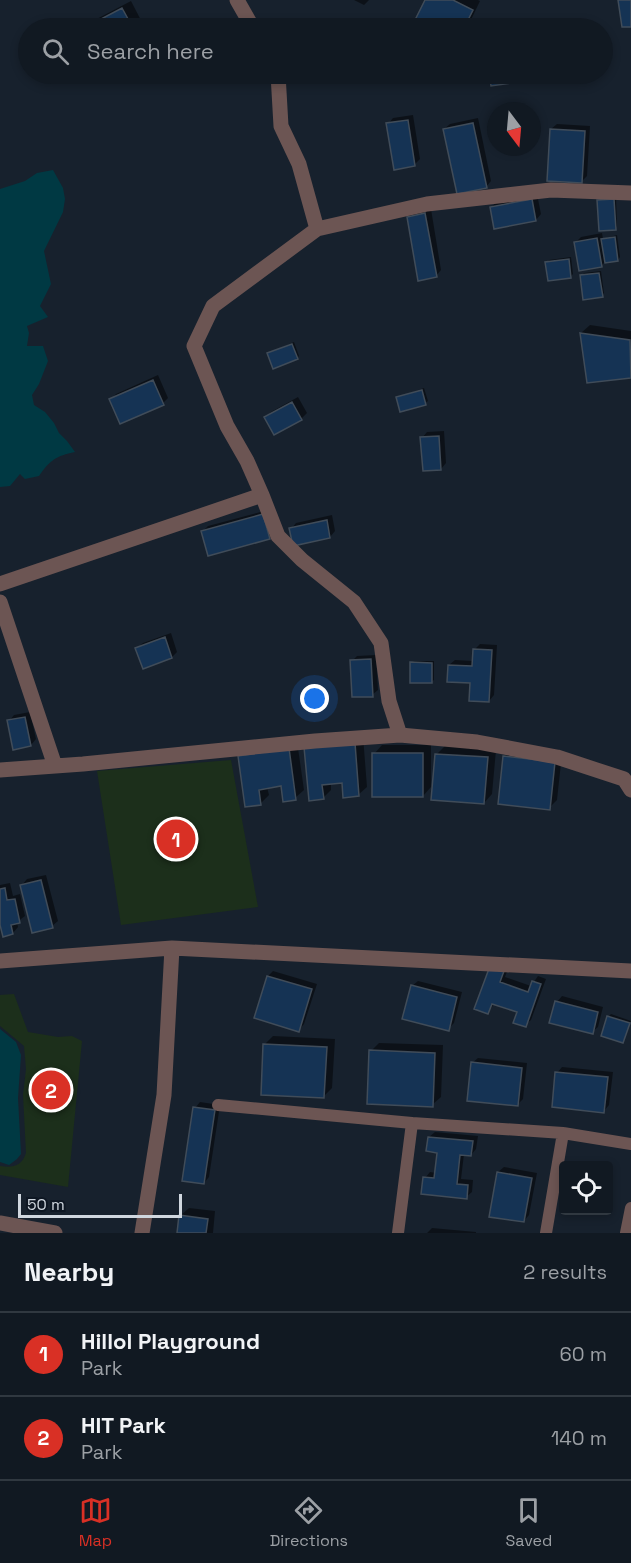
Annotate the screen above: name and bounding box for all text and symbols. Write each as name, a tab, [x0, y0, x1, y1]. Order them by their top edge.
search box	[18, 18, 613, 84]
icon: search	[39, 35, 72, 68]
text: Search here	[87, 37, 214, 65]
north arrow	[487, 102, 541, 156]
your location	[300, 684, 329, 713]
pin: 1	[156, 816, 195, 862]
pin: 2	[32, 1068, 70, 1112]
map controls	[559, 1161, 613, 1215]
button: locate	[559, 1161, 613, 1215]
scale bar	[18, 1191, 182, 1218]
text: 50 m	[27, 1194, 65, 1215]
text: Nearby	[24, 1255, 114, 1289]
text: 2 results	[523, 1259, 607, 1285]
text: Hillol Playground	[81, 1327, 260, 1355]
text: 1	[39, 1341, 48, 1367]
text: 60 m	[560, 1341, 607, 1367]
text: Park	[81, 1355, 123, 1381]
text: HIT Park	[81, 1411, 166, 1439]
text: 2	[38, 1425, 49, 1451]
text: 140 m	[551, 1425, 607, 1451]
text: Park	[81, 1439, 123, 1465]
tab: Map	[79, 1494, 112, 1551]
tab: Directions	[270, 1494, 348, 1551]
tab: Saved	[506, 1494, 552, 1551]

